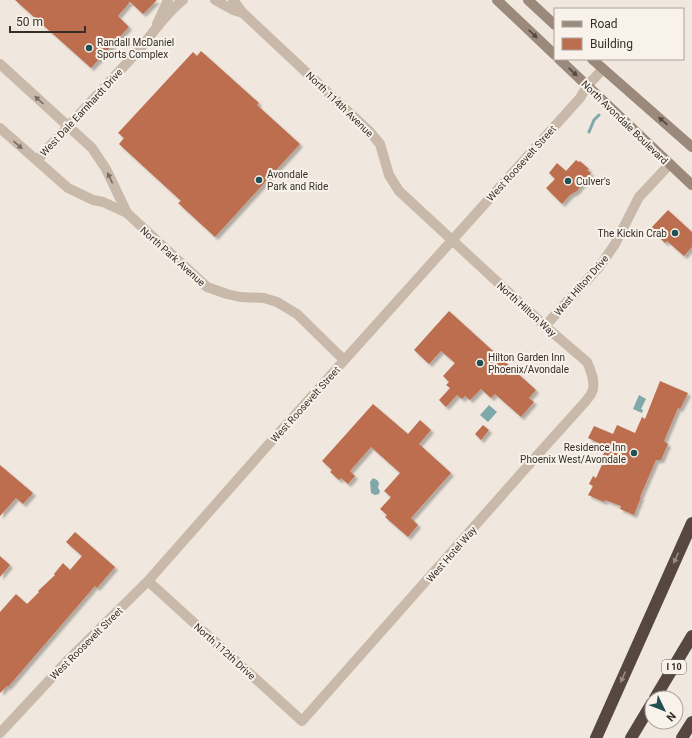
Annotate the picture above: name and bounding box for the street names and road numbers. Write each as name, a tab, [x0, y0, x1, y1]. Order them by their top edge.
street label: West Dale Earnhardt Drive	[38, 66, 125, 158]
street label: North 114th Avenue	[304, 70, 375, 139]
street label: North Avondale Boulevard	[579, 78, 670, 166]
street label: West Roosevelt Street	[485, 123, 558, 203]
street label: North Park Avenue	[138, 224, 207, 288]
street label: West Hilton Drive	[552, 253, 611, 318]
street label: North Hilton Way	[495, 280, 559, 339]
street label: West Roosevelt Street	[269, 364, 342, 444]
street label: West Hotel Way	[424, 524, 479, 584]
street label: West Roosevelt Street	[48, 605, 125, 682]
street label: North 112th Drive	[192, 621, 257, 682]
road number: I 10	[662, 660, 686, 674]

